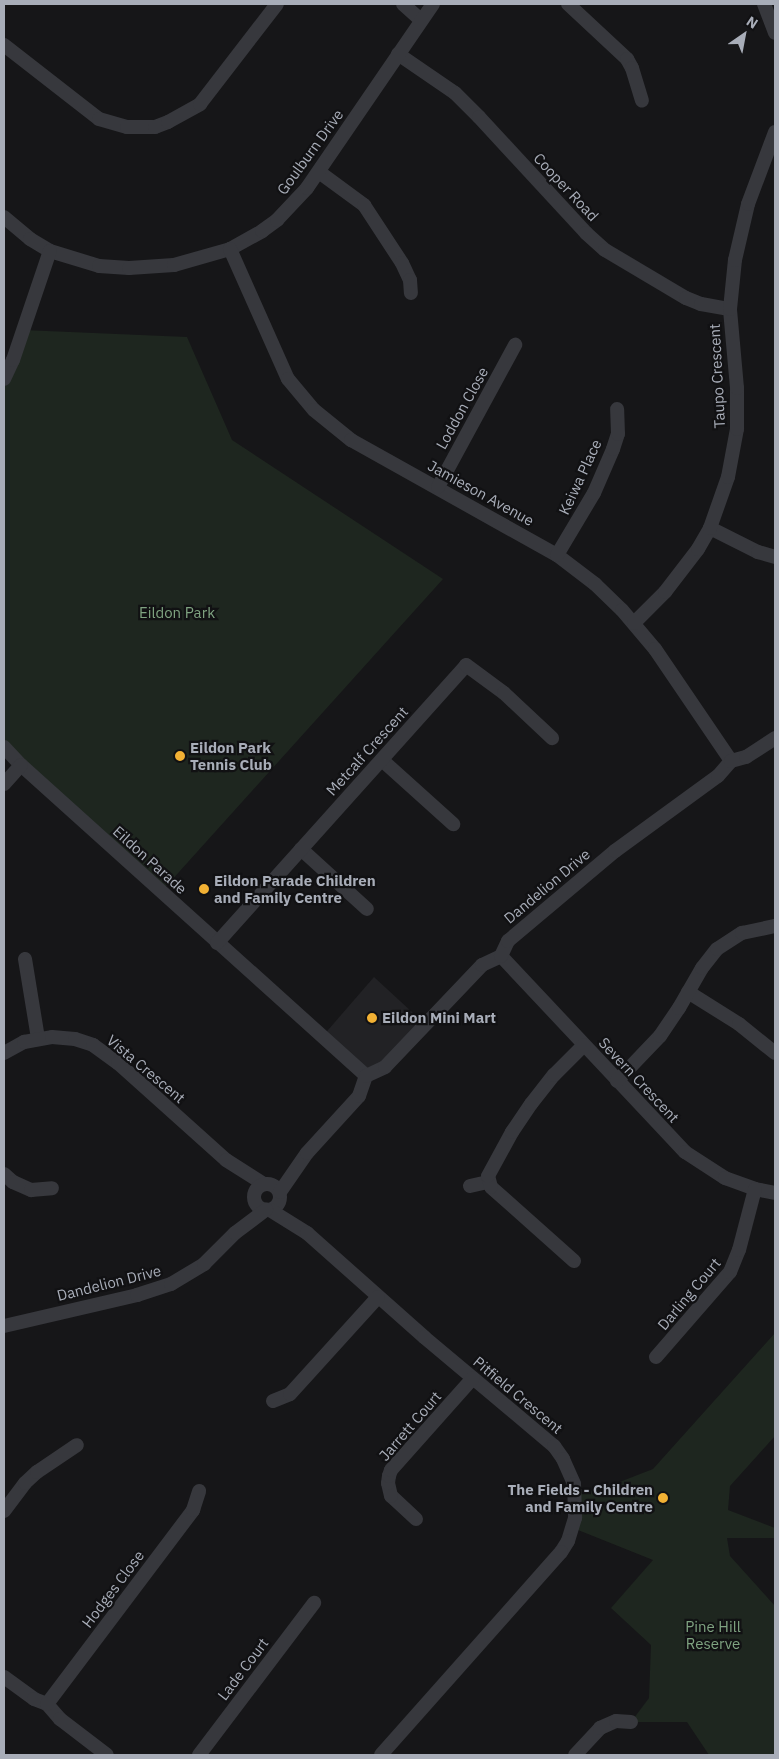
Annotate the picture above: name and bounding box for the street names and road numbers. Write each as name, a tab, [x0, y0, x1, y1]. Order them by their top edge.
street label: Goulburn Drive	[273, 106, 347, 198]
street label: Cooper Road	[530, 149, 602, 225]
street label: Taupo Crescent	[705, 323, 729, 429]
street label: Loddon Close	[432, 364, 492, 452]
street label: Keiwa Place	[555, 437, 605, 517]
street label: Jamieson Avenue	[425, 456, 537, 530]
street label: Metcalf Crescent	[322, 703, 412, 799]
street label: Eildon Parade	[109, 822, 191, 898]
street label: Dandelion Drive	[500, 845, 594, 927]
street label: Vista Crescent	[103, 1031, 189, 1107]
street label: Severn Crescent	[595, 1034, 683, 1126]
street label: Darling Court	[654, 1254, 724, 1334]
street label: Dandelion Drive	[55, 1261, 163, 1305]
street label: Pitfield Crescent	[470, 1353, 566, 1437]
street label: Jarrett Court	[375, 1388, 445, 1464]
street label: Hodges Close	[78, 1547, 148, 1631]
street label: Lade Court	[214, 1634, 272, 1704]

